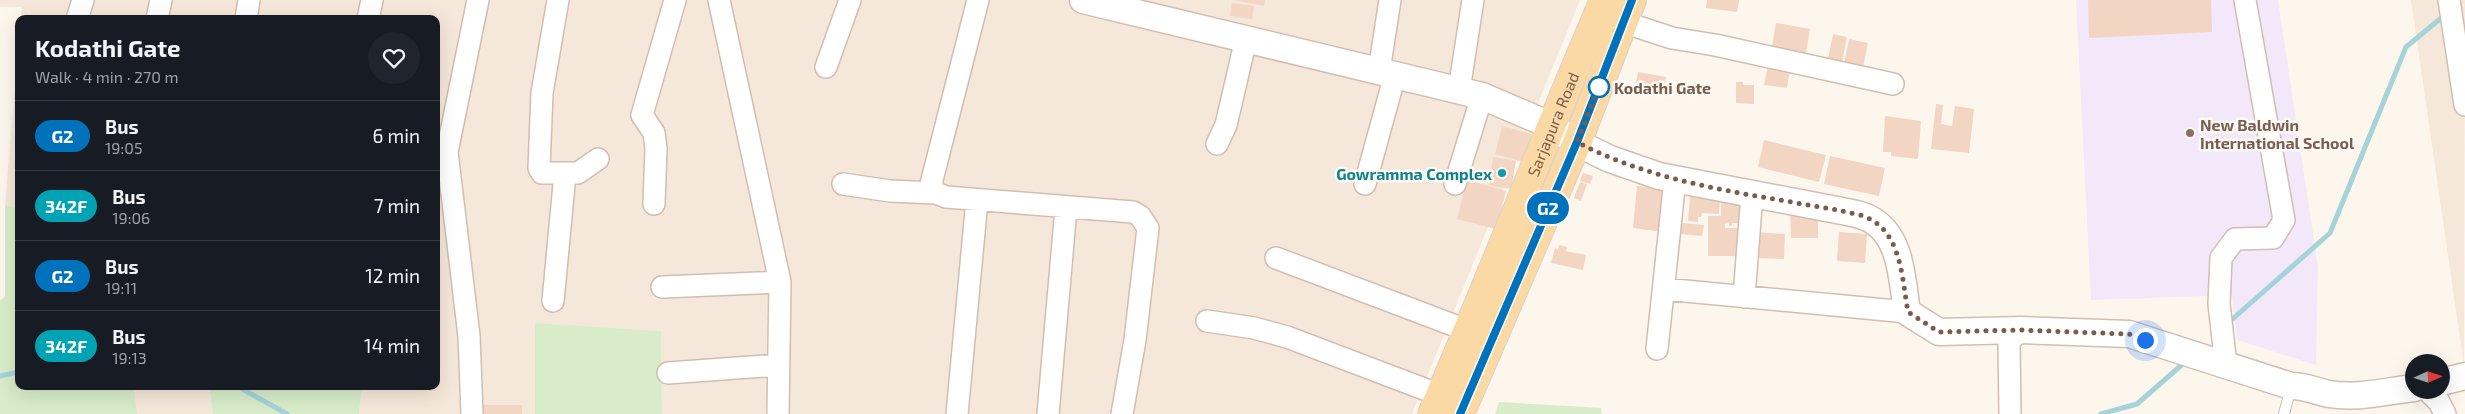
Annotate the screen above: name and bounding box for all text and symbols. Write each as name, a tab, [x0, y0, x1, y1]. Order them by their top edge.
button: heart	[368, 32, 420, 84]
text: Kodathi Gate	[35, 33, 181, 62]
text: Walk · 4 min · 270 m	[35, 67, 178, 86]
street label: Sarjapura Road	[1522, 69, 1582, 179]
marker: Kodathi Gate	[1588, 76, 1610, 98]
place label: Kodathi Gate	[1614, 78, 1711, 97]
text: Bus	[105, 115, 139, 138]
place label: New Baldwin International School	[2200, 115, 2355, 152]
text: 6 min	[372, 124, 420, 147]
text: G2	[51, 125, 74, 147]
marker: New Baldwin International School	[2184, 127, 2196, 139]
text: 19:05	[105, 138, 143, 157]
place label: Gowramma Complex	[1336, 164, 1492, 183]
marker: Gowramma Complex	[1496, 167, 1508, 179]
text: Bus	[112, 185, 146, 208]
line badge: G2	[1526, 192, 1570, 224]
text: 7 min	[374, 194, 420, 217]
text: 342F	[45, 195, 87, 217]
text: G2	[1537, 197, 1559, 219]
text: 19:06	[112, 208, 150, 227]
text: Bus	[105, 255, 139, 278]
text: 12 min	[365, 264, 420, 287]
text: G2	[51, 265, 74, 287]
text: 19:11	[105, 278, 137, 297]
text: Bus	[112, 325, 146, 348]
your location	[2133, 328, 2158, 353]
text: 14 min	[364, 334, 420, 357]
text: 342F	[45, 335, 87, 357]
text: 19:13	[112, 348, 147, 367]
north arrow	[2405, 354, 2450, 399]
map controls	[2405, 354, 2450, 399]

